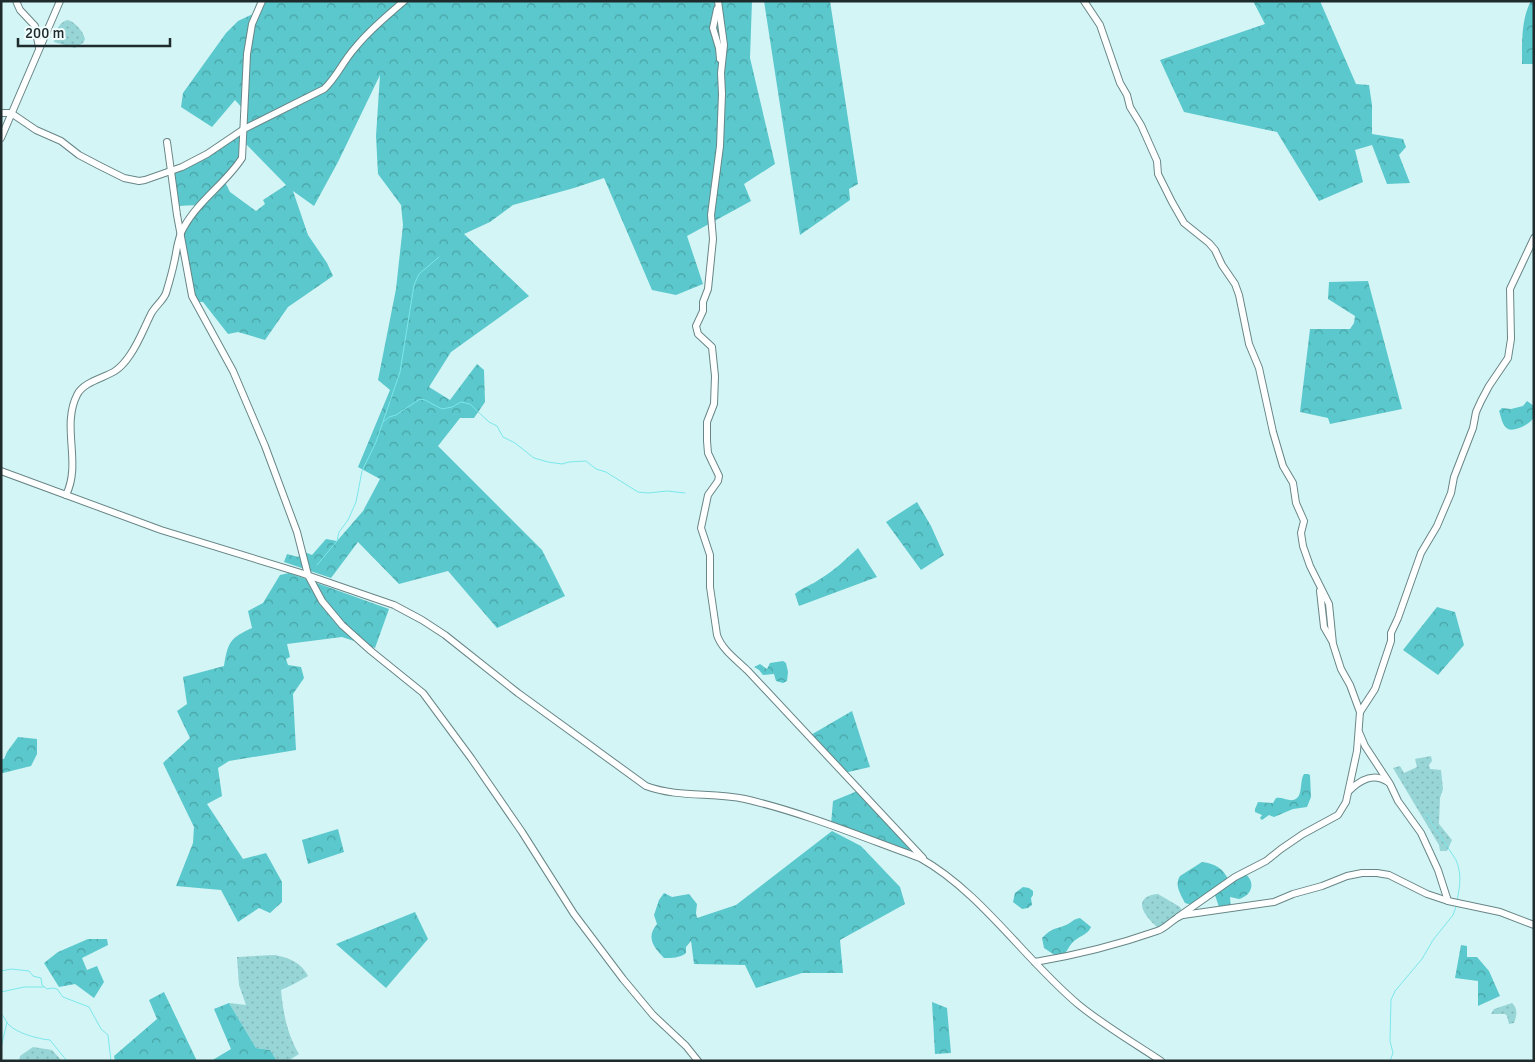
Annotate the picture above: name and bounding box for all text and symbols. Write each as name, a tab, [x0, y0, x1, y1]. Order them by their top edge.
scale bar	[18, 15, 170, 47]
text: 200 m	[25, 24, 65, 42]

